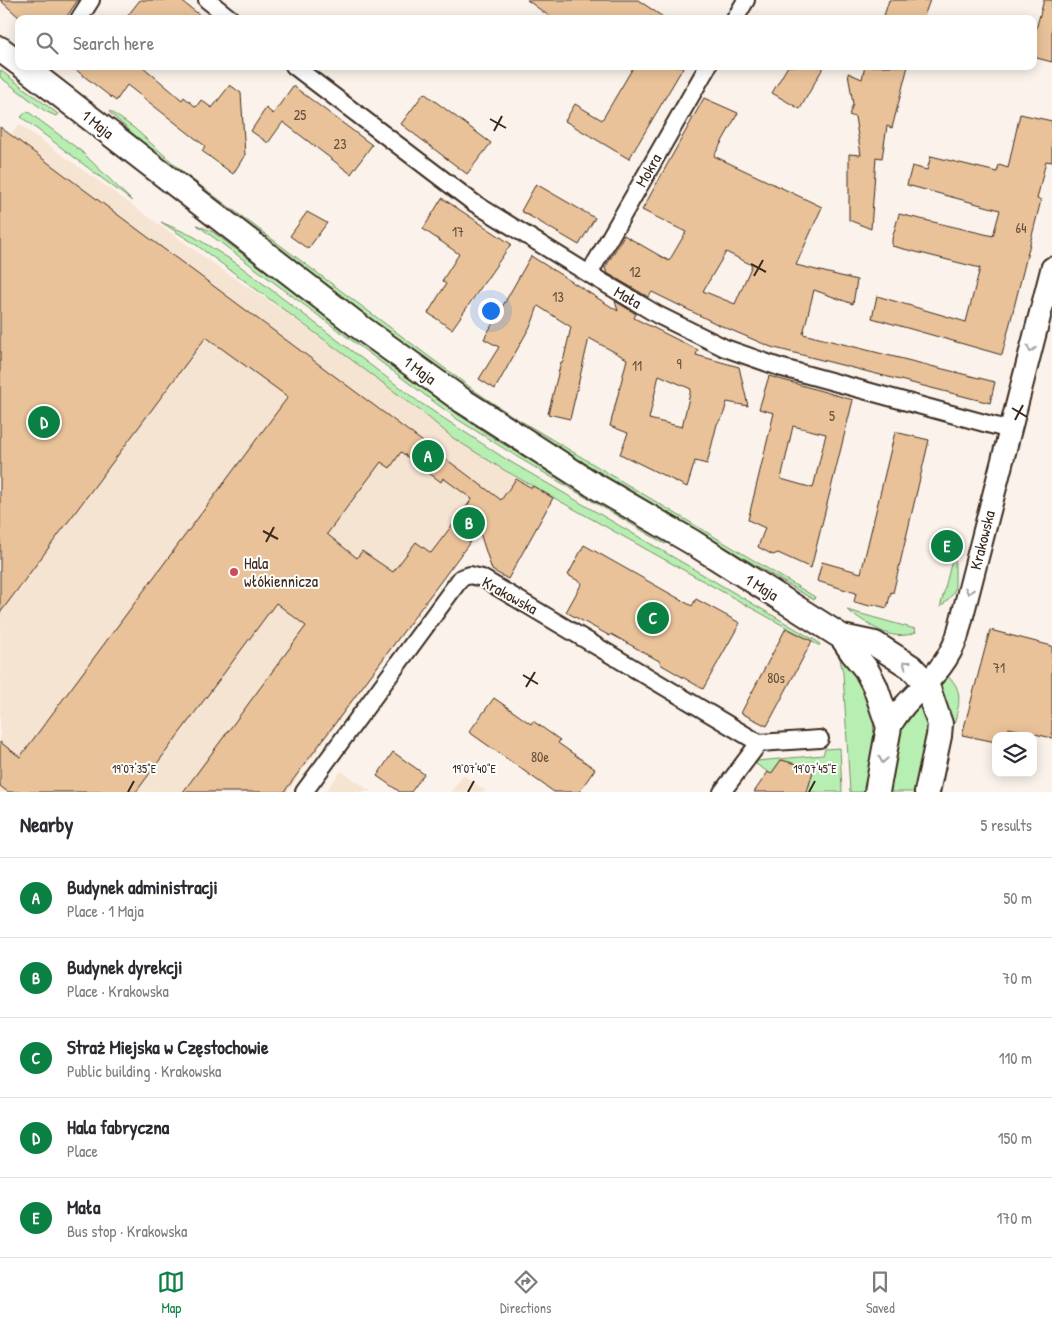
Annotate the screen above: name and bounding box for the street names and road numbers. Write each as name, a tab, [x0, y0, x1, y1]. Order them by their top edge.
street label: 1 Maja	[77, 104, 119, 144]
street label: Mokra	[630, 149, 666, 191]
street label: Mała	[610, 280, 646, 314]
street label: 1 Maja	[399, 351, 441, 389]
street label: Krakowska	[964, 508, 1000, 572]
street label: 1 Maja	[741, 568, 783, 606]
street label: Krakowska	[478, 571, 542, 619]

